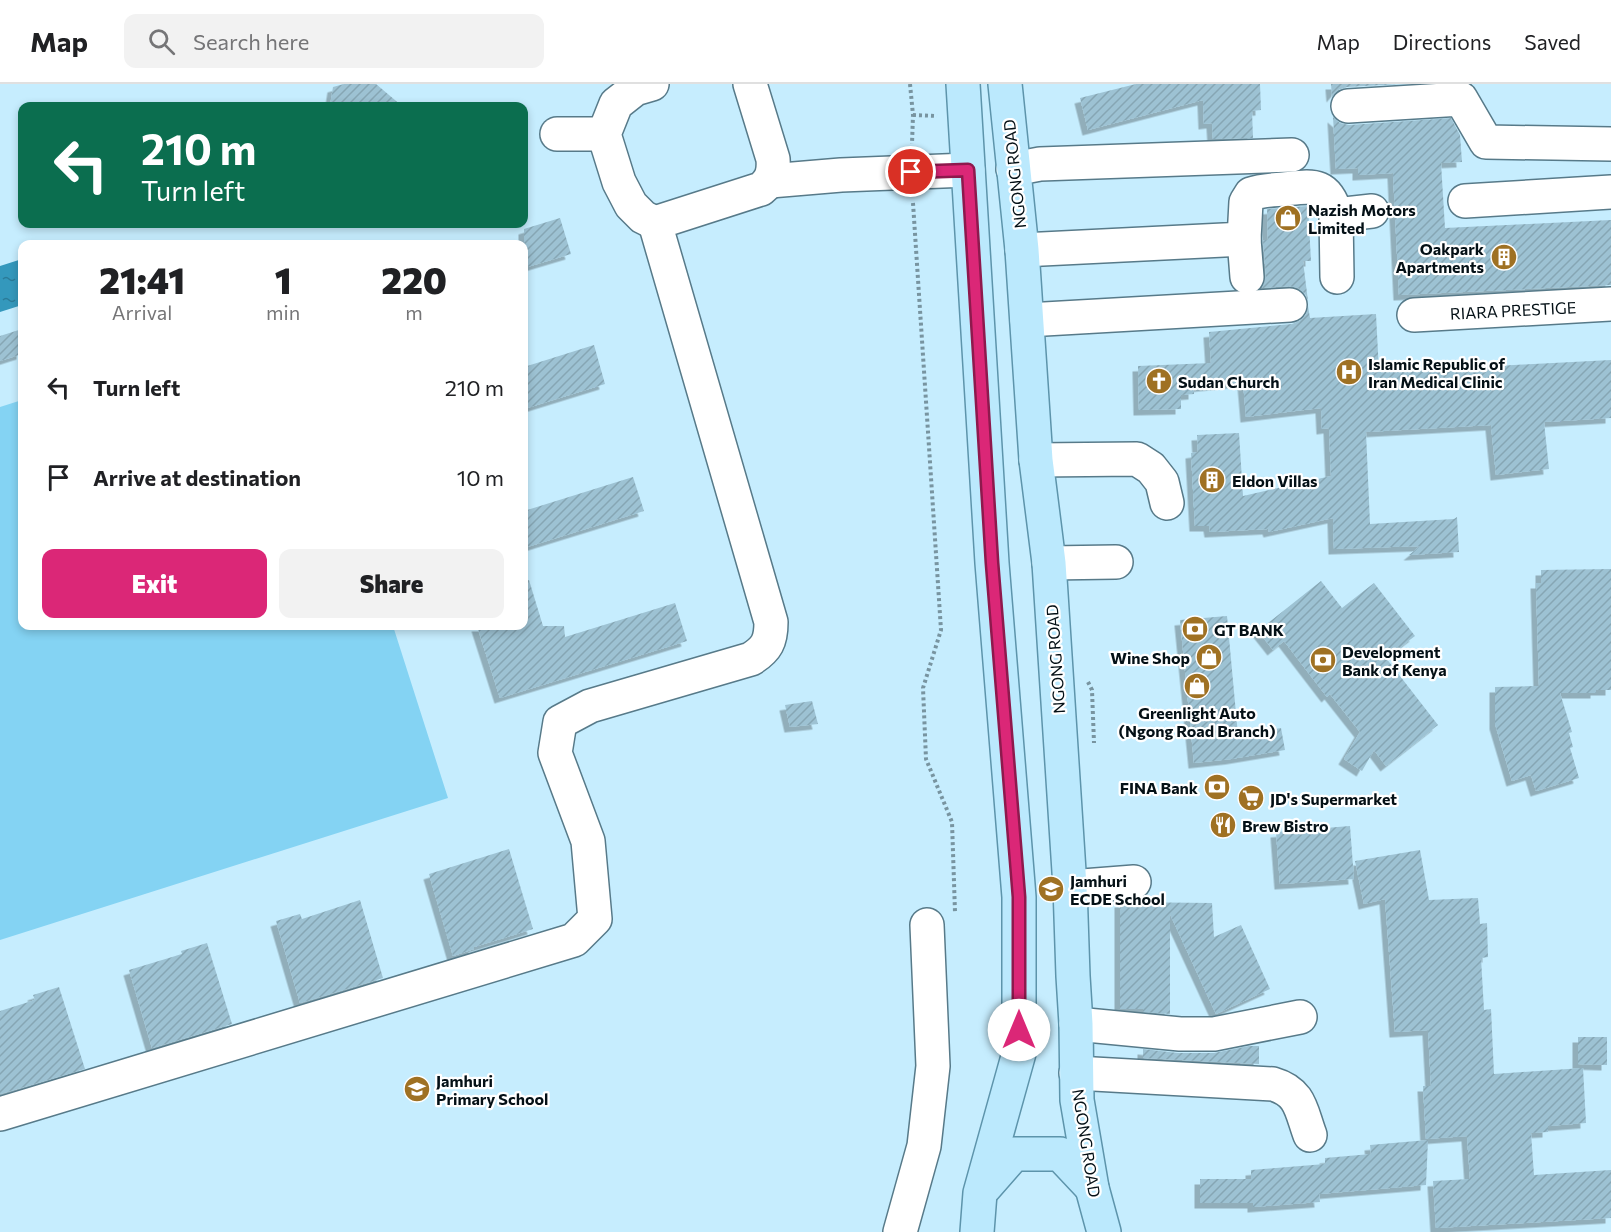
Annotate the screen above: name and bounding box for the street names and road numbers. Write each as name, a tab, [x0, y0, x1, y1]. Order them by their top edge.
street label: NGONG ROAD	[999, 119, 1029, 229]
street label: RIARA PRESTIGE	[1449, 297, 1577, 323]
street label: NGONG ROAD	[1042, 604, 1068, 714]
street label: NGONG ROAD	[1069, 1087, 1105, 1199]

